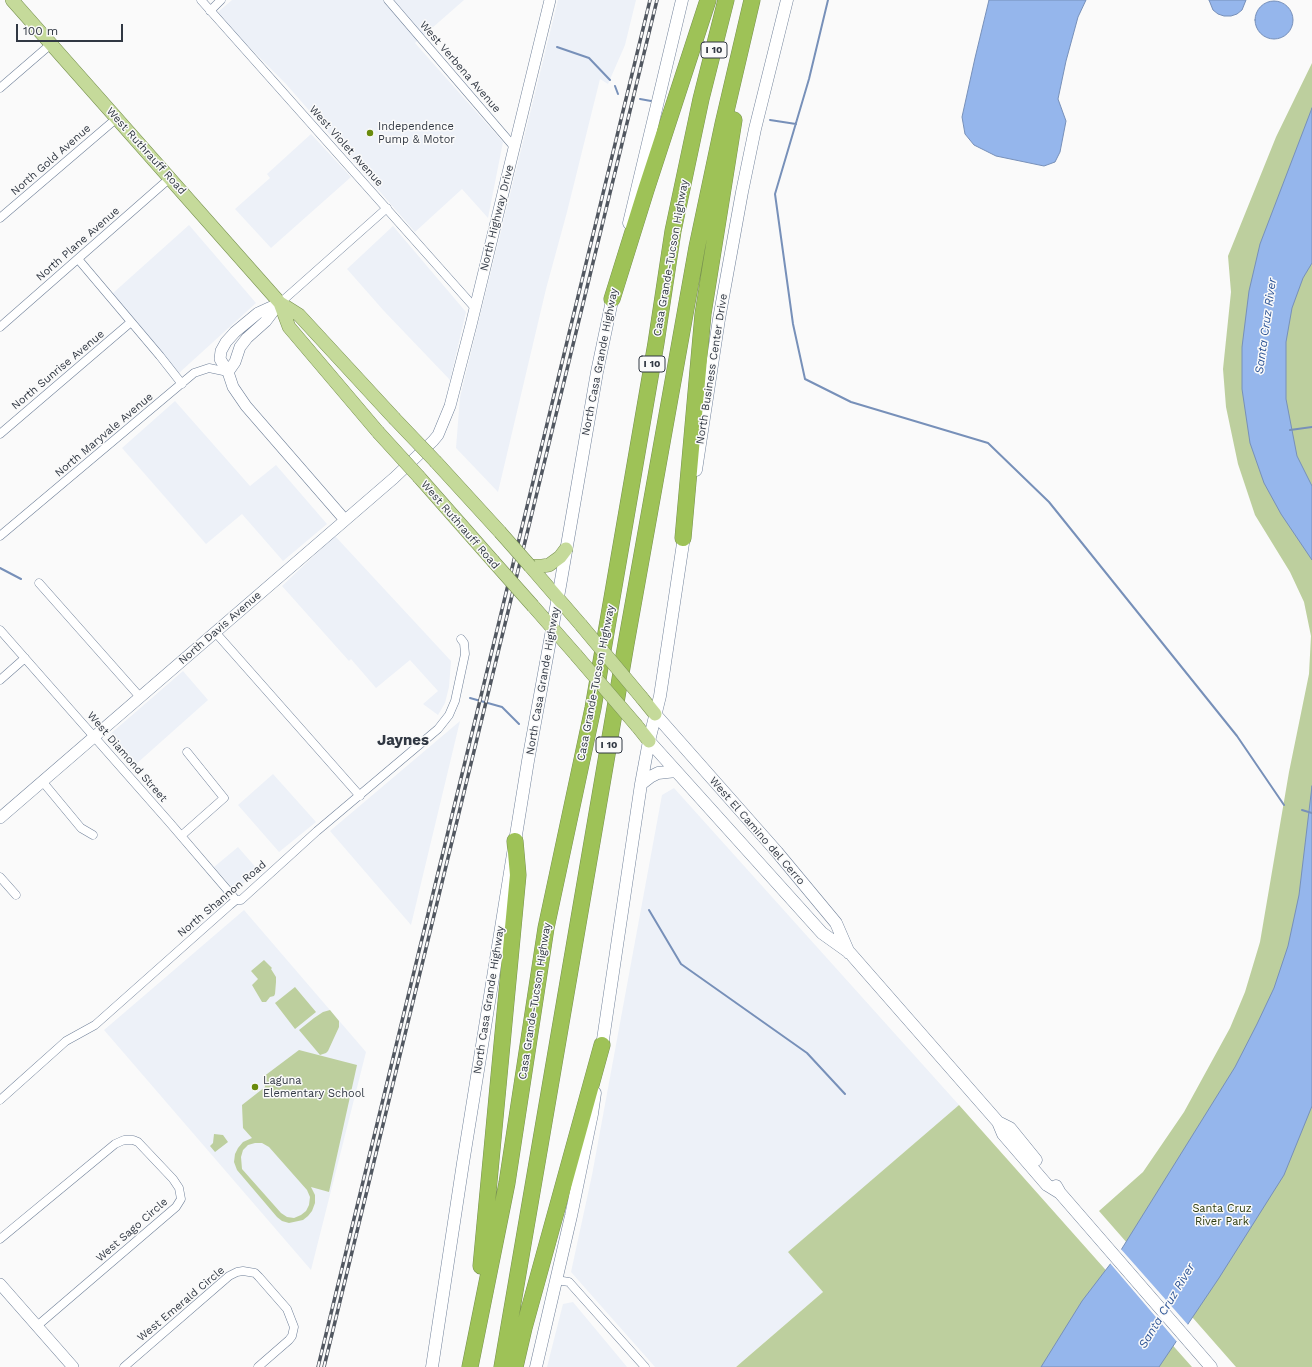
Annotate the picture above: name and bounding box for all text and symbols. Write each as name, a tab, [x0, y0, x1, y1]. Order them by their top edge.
scale bar	[18, 16, 125, 42]
street label: West Verbena Avenue	[417, 18, 503, 116]
text: 100 m	[23, 24, 58, 38]
road number: I 10	[701, 42, 727, 58]
street label: West Violet Avenue	[306, 103, 386, 189]
street label: West Ruthrauff Road	[103, 105, 189, 197]
place label: Independence Pump & Motor	[378, 120, 455, 146]
street label: North Gold Avenue	[8, 122, 94, 198]
marker: Independence Pump & Motor	[365, 128, 375, 138]
street label: North Highway Drive	[477, 163, 517, 273]
street label: Casa Grande-Tucson Highway	[651, 179, 691, 337]
street label: North Plane Avenue	[34, 204, 122, 284]
water label: Santa Cruz River	[1252, 277, 1280, 375]
street label: North Casa Grande Highway	[579, 287, 621, 437]
street label: North Business Center Drive	[694, 293, 730, 445]
street label: North Sunrise Avenue	[9, 327, 107, 413]
road number: I 10	[639, 356, 665, 372]
street label: North Maryvale Avenue	[52, 390, 156, 480]
street label: West Ruthrauff Road	[418, 478, 502, 572]
street label: North Davis Avenue	[176, 589, 264, 667]
street label: Casa Grande-Tucson Highway	[574, 604, 618, 762]
street label: North Casa Grande Highway	[523, 606, 563, 756]
street label: West Diamond Street	[84, 709, 170, 805]
district label: Jaynes	[377, 732, 429, 750]
road number: I 10	[596, 737, 622, 753]
street label: West El Camino del Cerro	[706, 774, 808, 888]
street label: North Shannon Road	[175, 858, 269, 940]
street label: Casa Grande-Tucson Highway	[516, 922, 554, 1080]
street label: North Casa Grande Highway	[471, 925, 507, 1075]
place label: Laguna Elementary School	[263, 1074, 365, 1100]
marker: Laguna Elementary School	[250, 1082, 260, 1092]
street label: West Sago Circle	[93, 1195, 171, 1265]
park label: Santa Cruz River Park	[1192, 1202, 1252, 1228]
water label: Santa Cruz River	[1136, 1261, 1198, 1351]
street label: West Emerald Circle	[135, 1264, 227, 1344]

